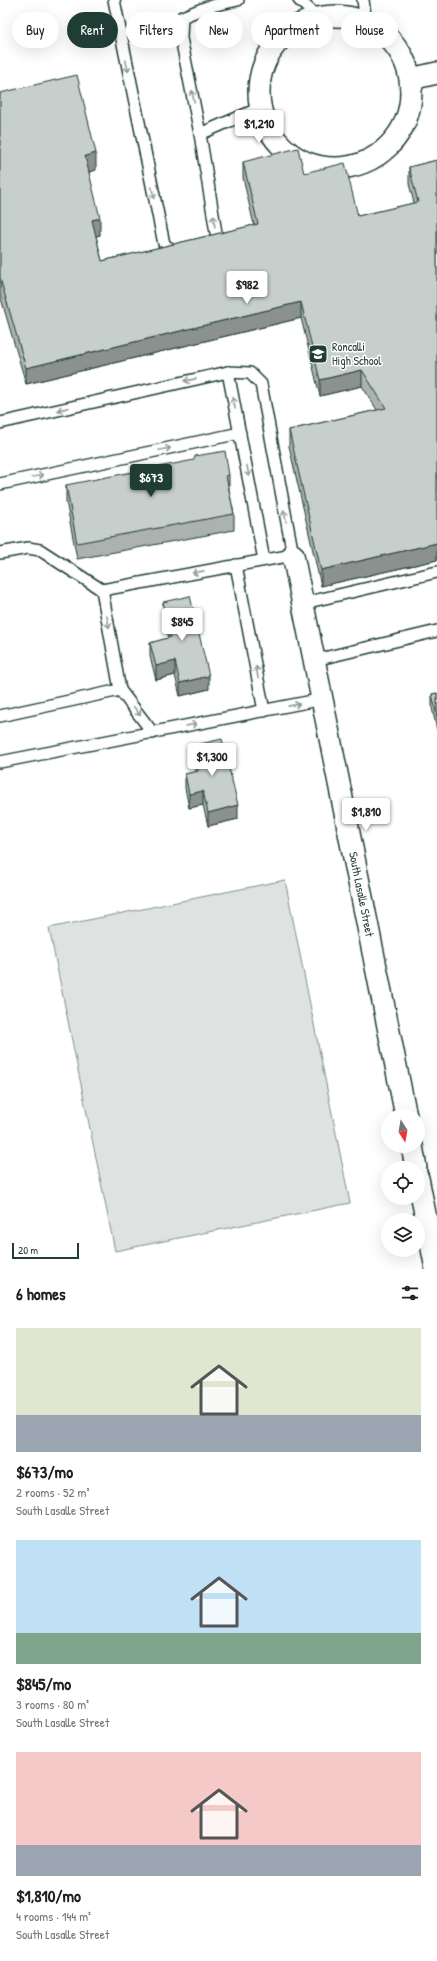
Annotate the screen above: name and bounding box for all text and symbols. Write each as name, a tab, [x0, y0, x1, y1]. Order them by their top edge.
chip: Buy	[12, 12, 59, 48]
chip: Rent	[67, 12, 118, 48]
chip: Filters	[126, 12, 187, 48]
chip: New	[195, 12, 243, 48]
chip: Apartment	[251, 12, 333, 48]
chip: House	[341, 12, 398, 48]
one-way arrow	[124, 59, 132, 72]
one-way arrow	[188, 90, 196, 103]
pin: $1,210	[226, 110, 292, 144]
text: $1,210	[244, 114, 274, 132]
one-way arrow	[150, 186, 158, 199]
one-way arrow	[210, 215, 218, 228]
pin: $982	[223, 271, 271, 305]
text: $982	[235, 275, 259, 293]
place label: Roncalli High School	[332, 338, 382, 369]
school or university icon: Roncalli High School	[307, 343, 329, 365]
one-way arrow	[184, 377, 197, 385]
one-way arrow	[230, 396, 238, 409]
one-way arrow	[57, 405, 70, 413]
one-way arrow	[158, 445, 171, 453]
pin: $673	[127, 464, 175, 498]
one-way arrow	[244, 465, 252, 478]
text: $673	[139, 468, 163, 486]
one-way arrow	[31, 472, 44, 480]
one-way arrow	[281, 510, 289, 523]
one-way arrow	[192, 568, 205, 576]
pin: $845	[158, 608, 206, 642]
text: $845	[171, 612, 193, 630]
one-way arrow	[104, 615, 112, 628]
one-way arrow	[252, 666, 260, 679]
one-way arrow	[287, 700, 300, 708]
one-way arrow	[132, 705, 141, 716]
one-way arrow	[184, 721, 197, 729]
pin: $1,300	[179, 743, 245, 777]
text: $1,300	[196, 747, 228, 765]
pin: $1,810	[333, 798, 399, 832]
text: $1,810	[351, 802, 381, 820]
street label: South Lasalle Street	[345, 850, 379, 939]
north arrow	[381, 1109, 425, 1153]
map controls	[381, 1109, 425, 1257]
button: locate	[381, 1161, 425, 1205]
button: layers	[381, 1213, 425, 1257]
scale bar	[12, 1241, 79, 1260]
text: 20 m	[18, 1243, 38, 1257]
text: 6 homes	[16, 1282, 66, 1305]
icon: filters	[399, 1282, 421, 1304]
icon: home	[183, 1354, 255, 1426]
text: $673/mo	[16, 1460, 73, 1483]
text: 2 rooms · 52 m²	[16, 1483, 89, 1501]
text: South Lasalle Street	[16, 1501, 109, 1519]
icon: home	[183, 1566, 255, 1638]
text: $845/mo	[16, 1672, 71, 1695]
text: 3 rooms · 80 m²	[16, 1695, 89, 1713]
text: South Lasalle Street	[16, 1713, 109, 1731]
icon: home	[183, 1778, 255, 1850]
text: $1,810/mo	[16, 1884, 81, 1907]
text: 4 rooms · 144 m²	[16, 1907, 91, 1925]
text: South Lasalle Street	[16, 1925, 109, 1943]

